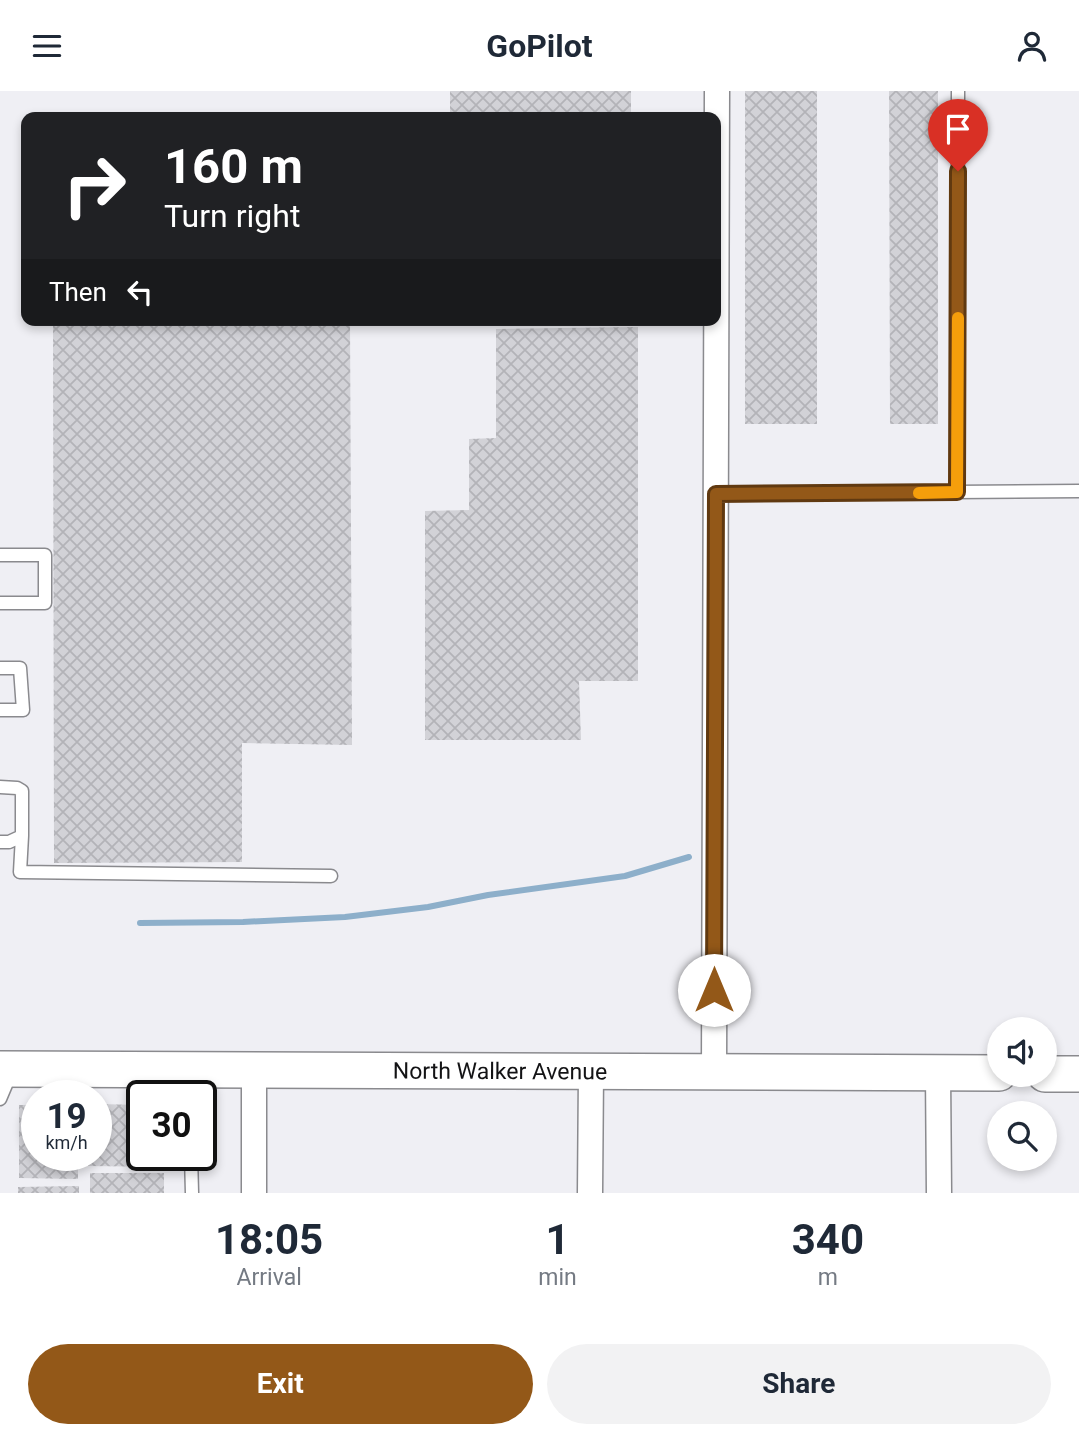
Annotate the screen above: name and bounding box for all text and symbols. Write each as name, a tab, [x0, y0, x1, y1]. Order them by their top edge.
icon: menu	[28, 27, 66, 65]
text: GoPilot	[486, 27, 593, 65]
icon: person	[1013, 27, 1051, 65]
pin	[928, 99, 988, 171]
icon: arrive	[939, 110, 977, 148]
text: 160 m	[164, 138, 303, 195]
icon: right	[49, 140, 140, 231]
text: Turn right	[164, 197, 300, 235]
icon: left	[121, 273, 159, 311]
text: Then	[49, 277, 107, 307]
position arrow	[677, 953, 751, 1027]
map controls	[987, 1017, 1057, 1171]
button: sound	[987, 1017, 1057, 1087]
street label: North Walker Avenue	[393, 1057, 607, 1085]
speed limit sign: 30	[126, 1080, 217, 1171]
text: 19	[46, 1096, 87, 1137]
button: search	[987, 1101, 1057, 1171]
text: km/h	[45, 1132, 88, 1153]
text: 18:05	[215, 1215, 323, 1264]
text: 1	[545, 1215, 570, 1264]
text: 340	[792, 1215, 864, 1264]
text: Arrival	[236, 1264, 302, 1291]
text: min	[538, 1264, 577, 1291]
text: m	[818, 1264, 838, 1291]
button: Exit	[28, 1344, 533, 1424]
button: Share	[547, 1344, 1051, 1424]

